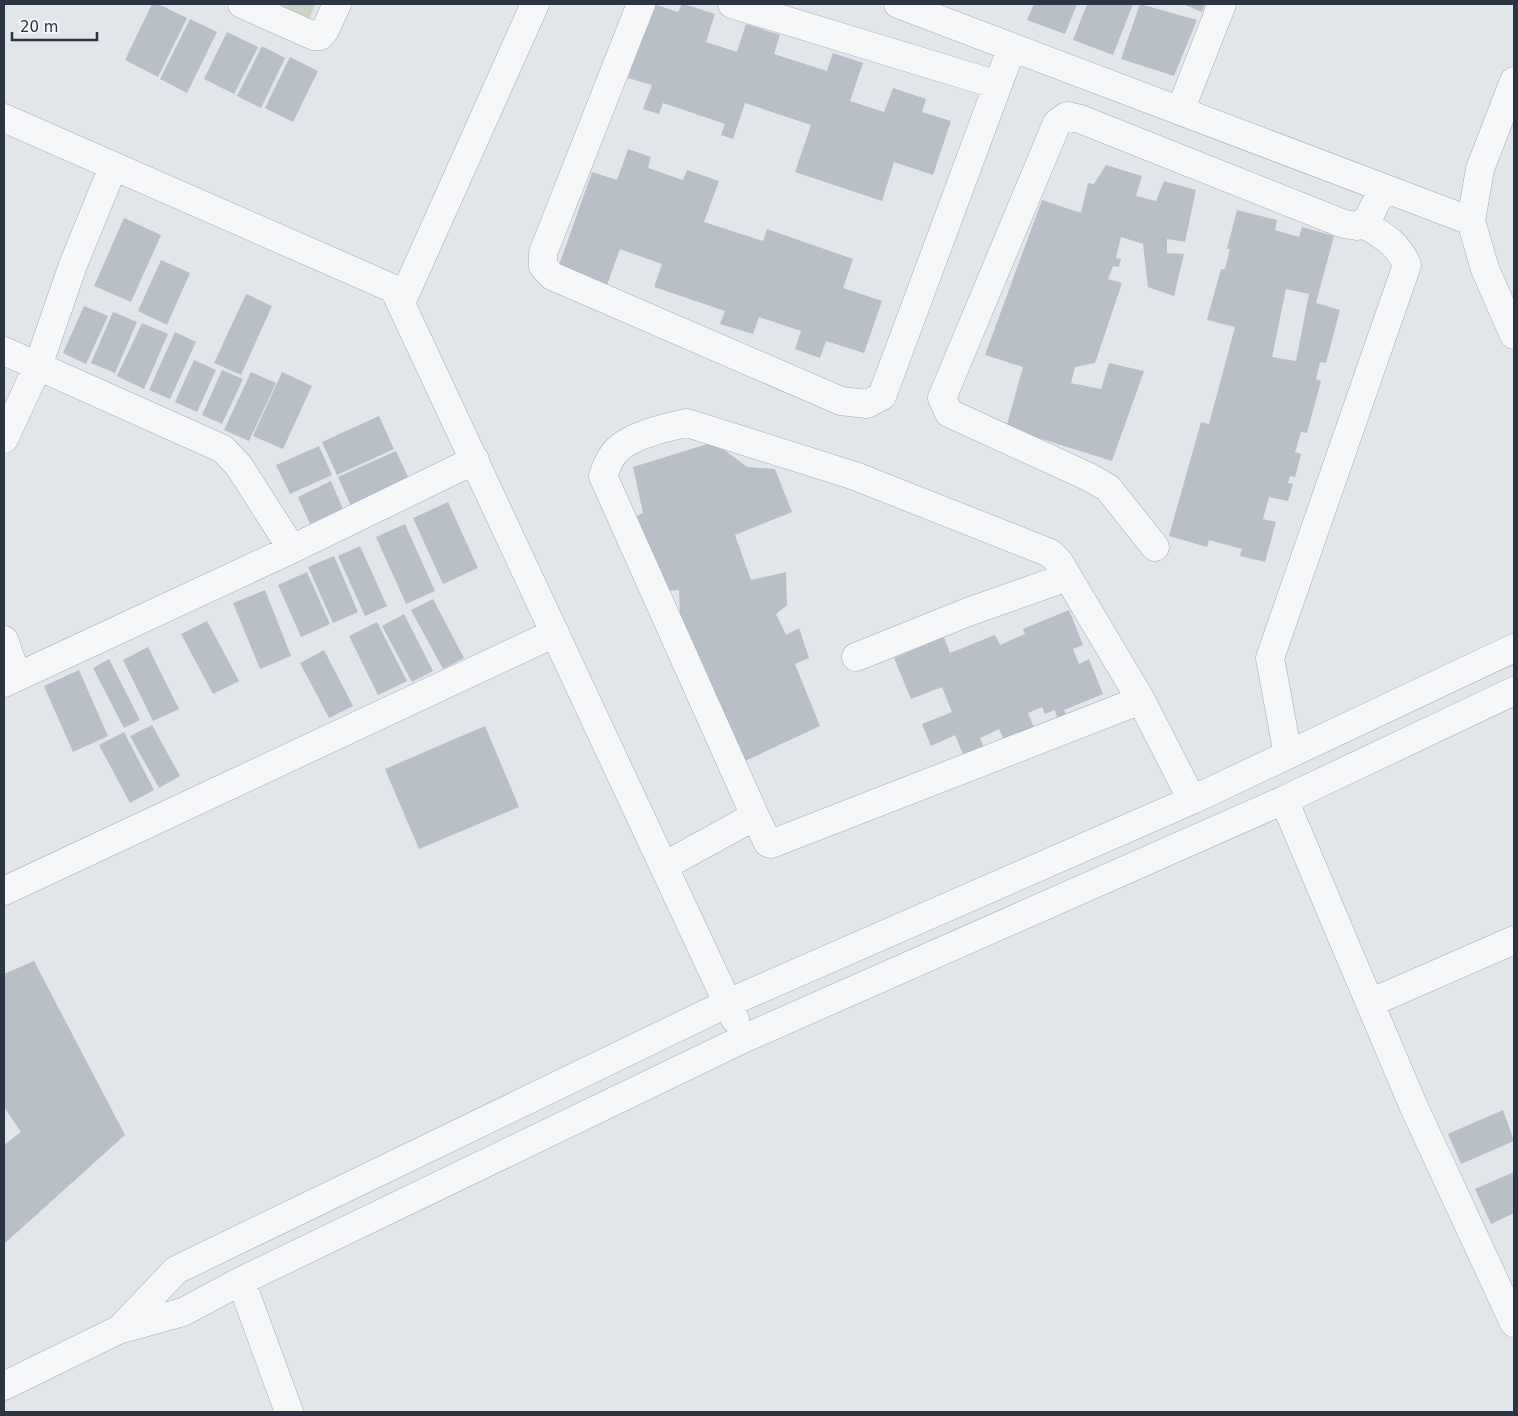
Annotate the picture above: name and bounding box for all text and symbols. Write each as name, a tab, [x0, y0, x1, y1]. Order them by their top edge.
scale bar	[12, 10, 98, 42]
text: 20 m	[20, 18, 58, 36]

